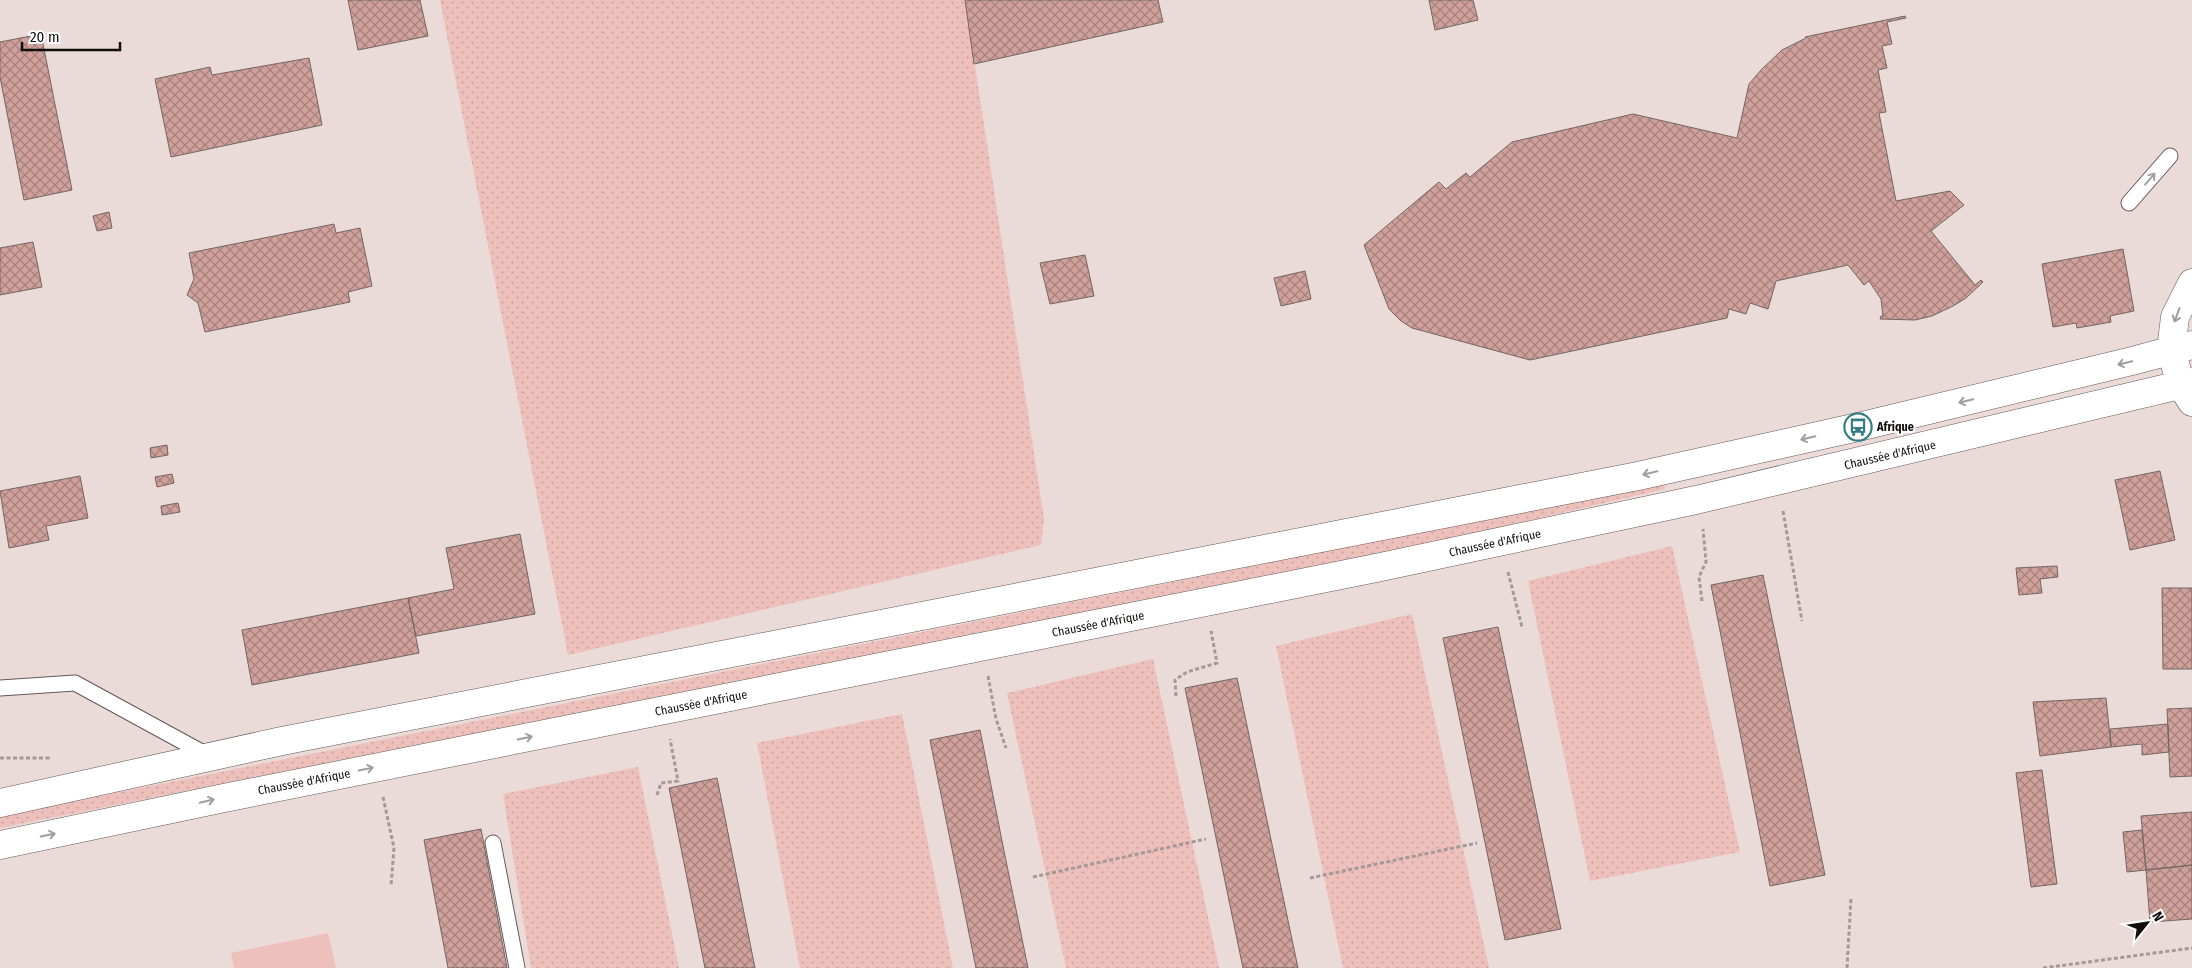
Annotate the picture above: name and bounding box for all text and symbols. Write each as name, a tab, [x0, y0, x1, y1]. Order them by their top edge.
scale bar	[22, 20, 120, 52]
text: 20 m	[30, 28, 60, 46]
one-way arrow	[2144, 173, 2155, 186]
one-way arrow	[2172, 307, 2181, 322]
one-way arrow	[2117, 359, 2133, 368]
one-way arrow	[1959, 397, 1975, 406]
bus stop icon: Afrique	[1843, 412, 1873, 442]
place label: Afrique	[1876, 420, 1914, 434]
one-way arrow	[1801, 434, 1817, 443]
street label: Chaussée d'Afrique	[1843, 438, 1937, 472]
one-way arrow	[1642, 469, 1658, 478]
street label: Chaussée d'Afrique	[1448, 526, 1542, 560]
street label: Chaussée d'Afrique	[1051, 608, 1145, 640]
street label: Chaussée d'Afrique	[654, 687, 748, 719]
one-way arrow	[517, 732, 533, 742]
one-way arrow	[358, 764, 374, 774]
street label: Chaussée d'Afrique	[257, 766, 351, 798]
one-way arrow	[198, 796, 214, 806]
one-way arrow	[39, 830, 55, 839]
north arrow	[2122, 898, 2172, 948]
text: N	[2148, 909, 2167, 925]

